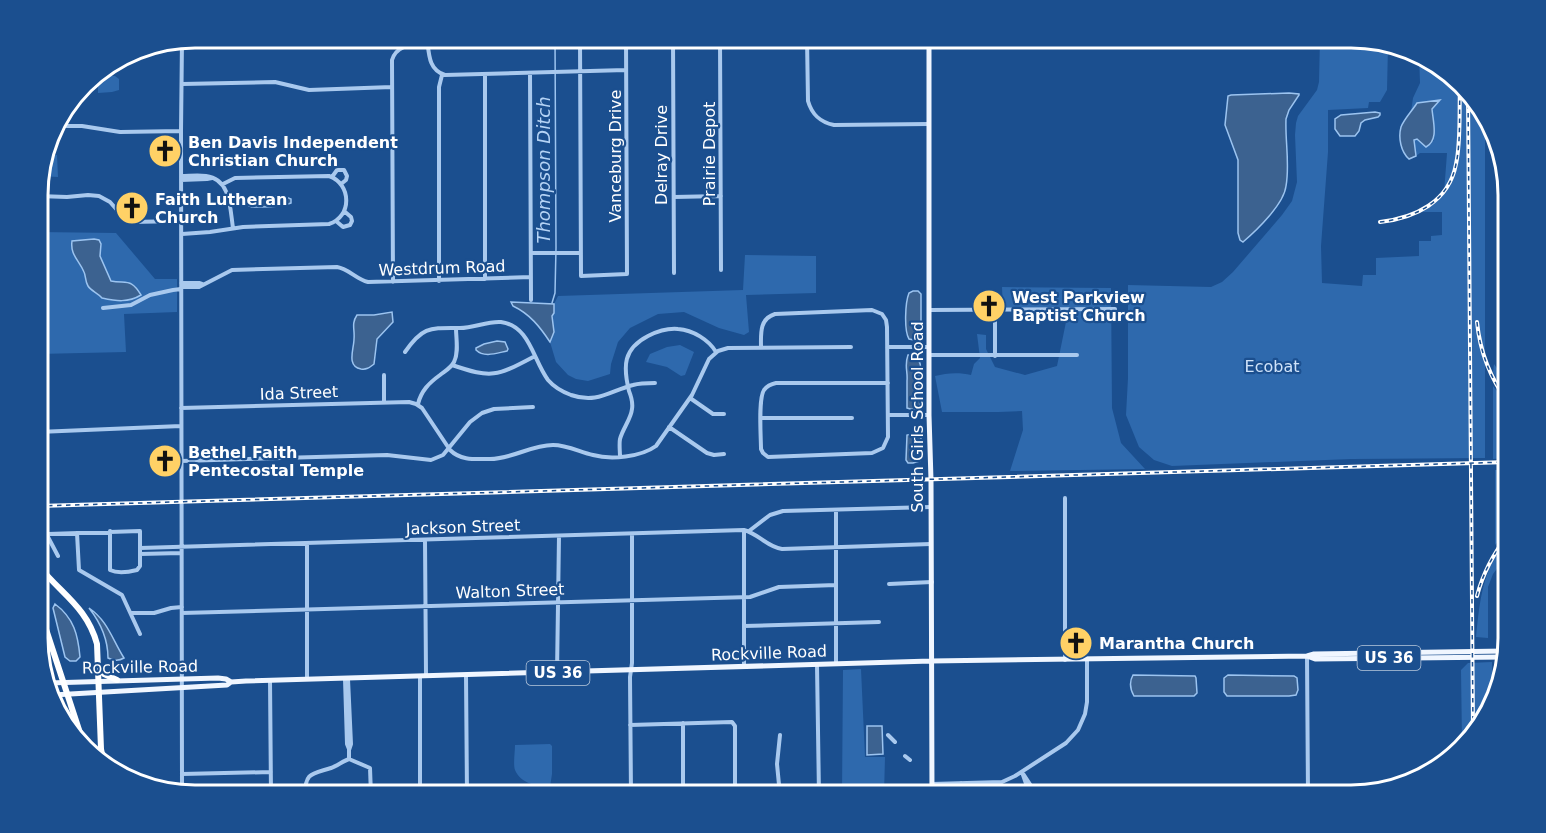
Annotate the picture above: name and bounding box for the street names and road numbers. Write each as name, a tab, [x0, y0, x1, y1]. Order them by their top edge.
street label: Vanceburg Drive	[606, 90, 625, 222]
street label: Prairie Depot	[700, 102, 719, 206]
street label: Delray Drive	[652, 105, 671, 205]
street label: Westdrum Road	[378, 256, 506, 280]
street label: South Girls School Road	[908, 321, 927, 513]
street label: Ida Street	[259, 382, 339, 404]
street label: Jackson Street	[404, 516, 521, 539]
street label: Walton Street	[455, 580, 565, 602]
street label: Rockville Road	[711, 641, 827, 665]
road number: US 36	[1358, 646, 1420, 670]
street label: Rockville Road	[82, 656, 198, 678]
road number: US 36	[526, 661, 590, 685]

